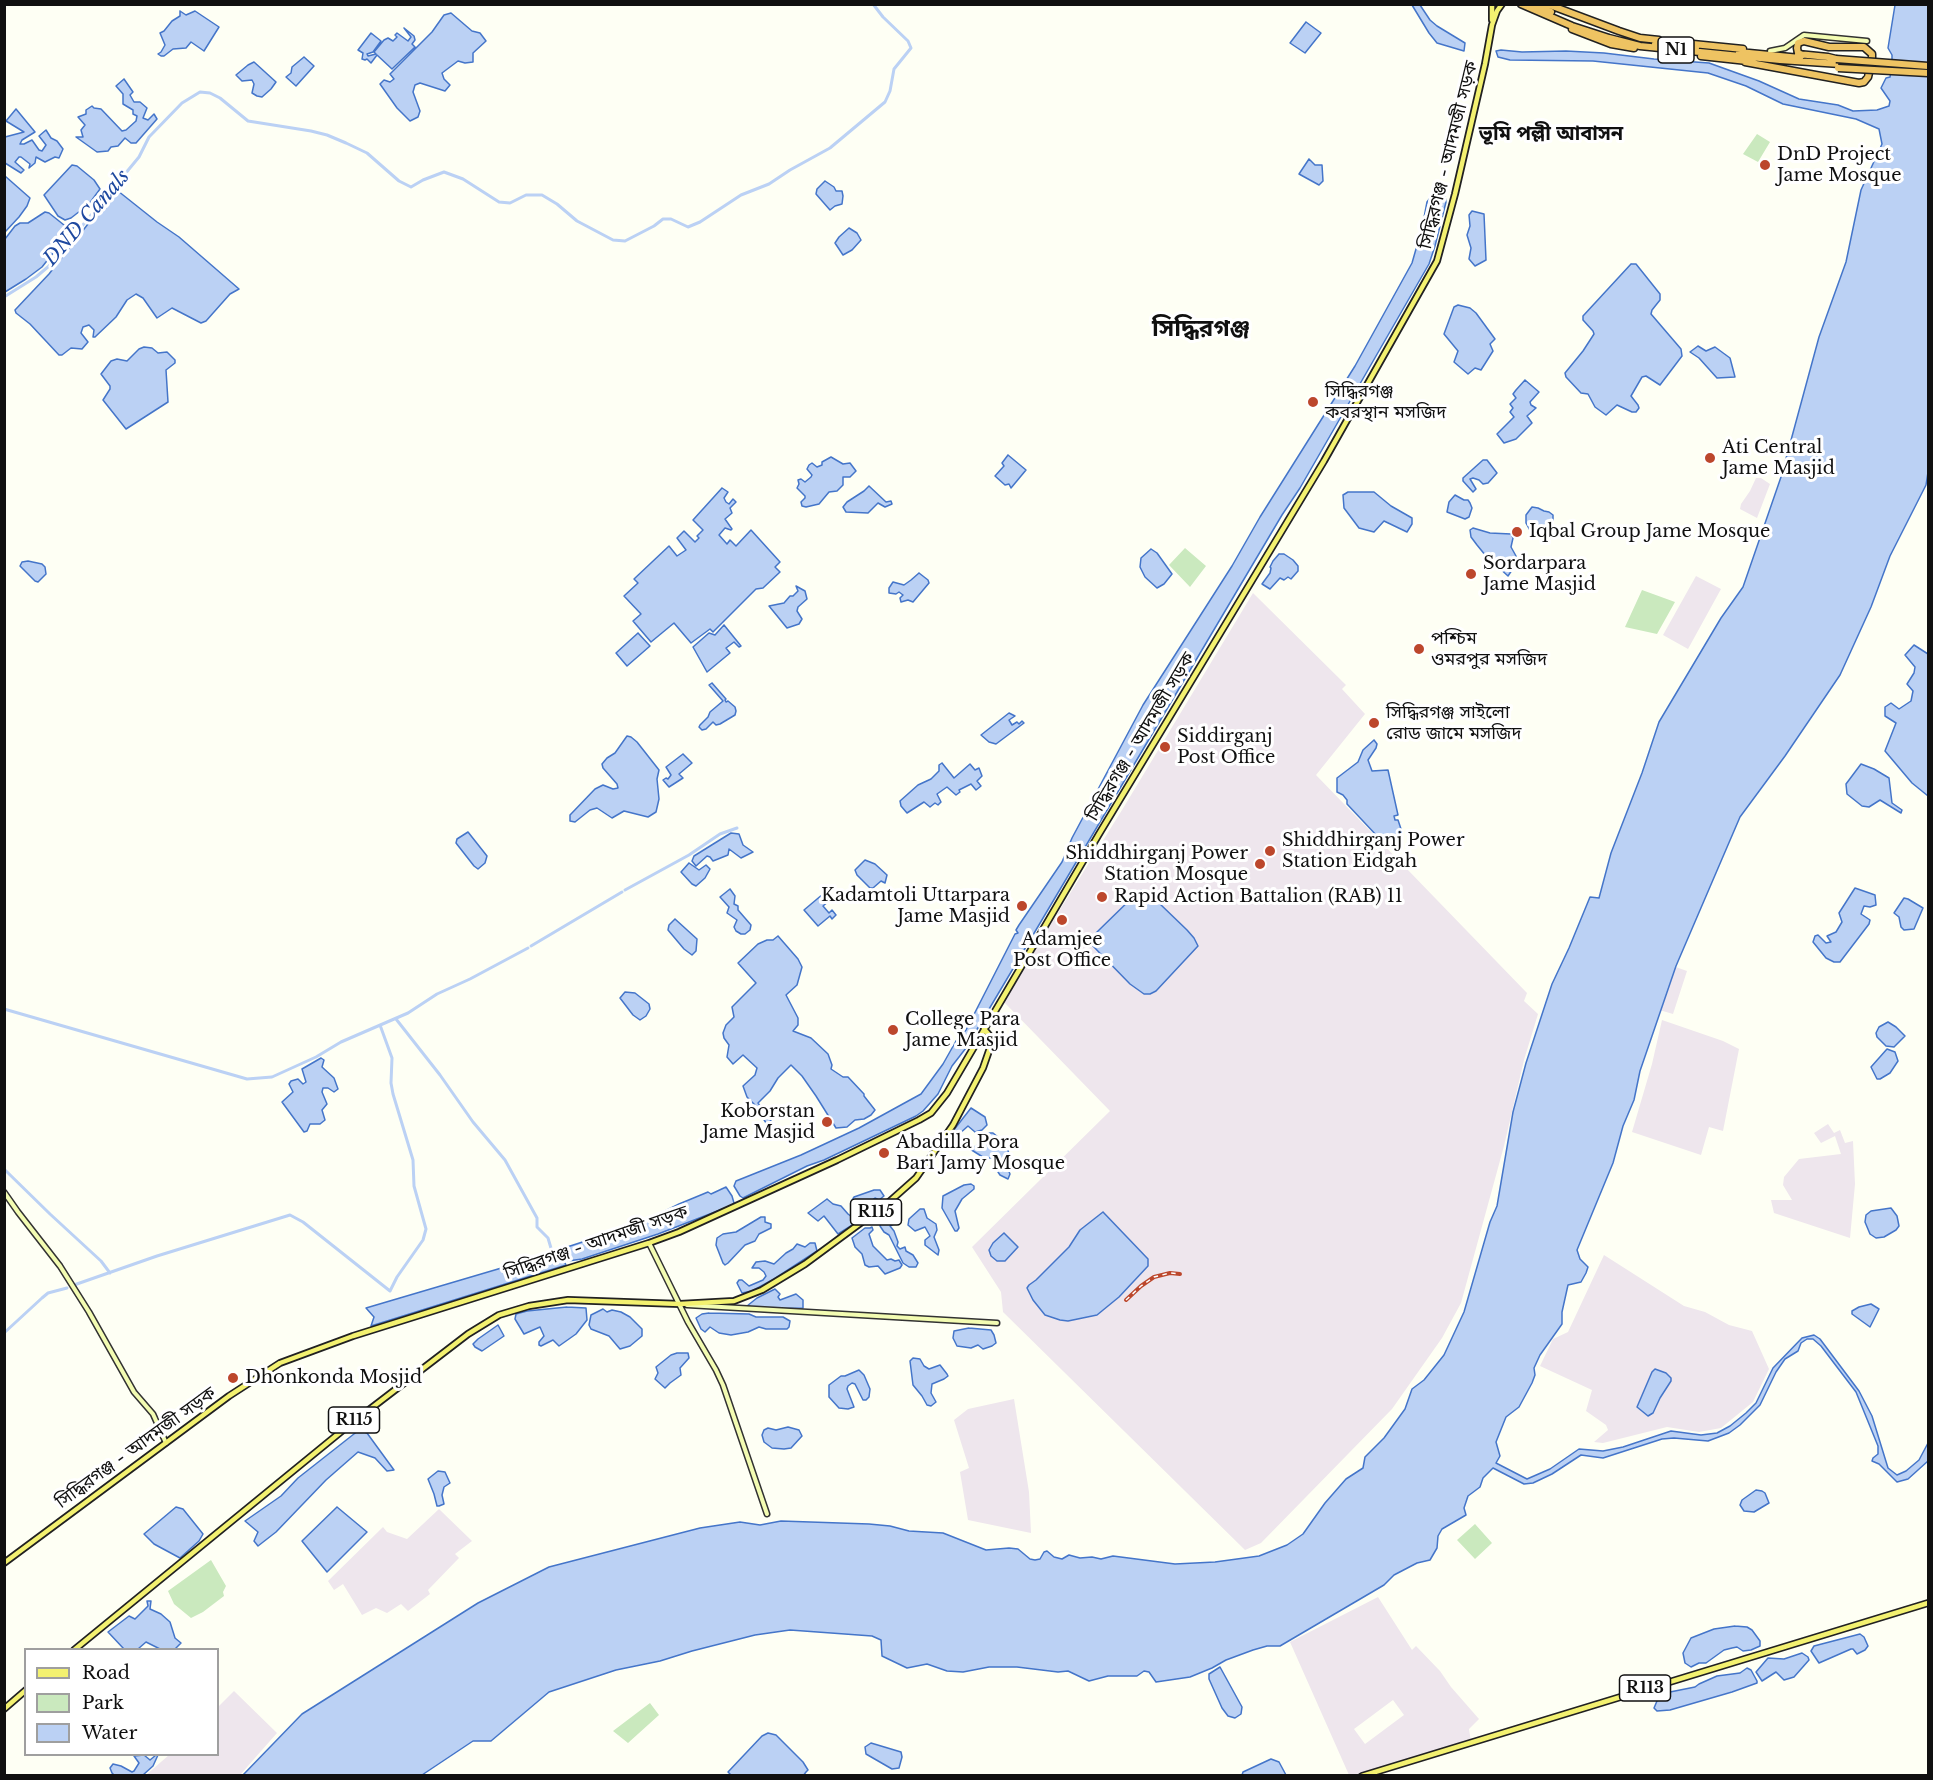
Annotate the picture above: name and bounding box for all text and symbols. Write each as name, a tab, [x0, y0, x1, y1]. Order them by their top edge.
road number: N1	[1658, 37, 1694, 63]
street label: সিদ্ধিরগঞ্জ - আদমজী সড়ক	[1415, 59, 1483, 251]
district label: ভূমি পল্লী আবাসন	[1479, 122, 1623, 146]
place label: DnD Project Jame Mosque	[1777, 144, 1901, 186]
marker: DnD Project Jame Mosque	[1758, 158, 1772, 172]
water label: DND Canals	[39, 165, 135, 271]
district label: সিদ্ধিরগঞ্জ	[1152, 315, 1250, 343]
place label: সিদ্ধিরগঞ্জ কবরস্থান মসজিদ	[1325, 381, 1446, 424]
marker: সিদ্ধিরগঞ্জ কবরস্থান মসজিদ	[1306, 395, 1320, 409]
place label: Ati Central Jame Masjid	[1722, 437, 1835, 480]
marker: Ati Central Jame Masjid	[1703, 451, 1717, 465]
place label: Iqbal Group Jame Mosque	[1529, 521, 1770, 543]
marker: Iqbal Group Jame Mosque	[1510, 525, 1524, 539]
place label: Sordarpara Jame Masjid	[1483, 553, 1596, 596]
marker: Sordarpara Jame Masjid	[1464, 567, 1478, 581]
place label: পশ্চিম ওমরপুর মসজিদ	[1431, 628, 1547, 670]
marker: পশ্চিম ওমরপুর মসজিদ	[1412, 642, 1426, 656]
street label: সিদ্ধিরগঞ্জ - আদমজী সড়ক	[1082, 649, 1200, 825]
place label: সিদ্ধিরগঞ্জ সাইলো রোড জামে মসজিদ	[1386, 702, 1521, 744]
marker: সিদ্ধিরগঞ্জ সাইলো রোড জামে মসজিদ	[1367, 716, 1381, 730]
place label: Siddirganj Post Office	[1177, 726, 1275, 768]
marker: Siddirganj Post Office	[1158, 740, 1172, 754]
place label: Shiddhirganj Power Station Eidgah	[1282, 830, 1465, 872]
place label: Shiddhirganj Power Station Mosque	[1065, 843, 1248, 886]
marker: Shiddhirganj Power Station Eidgah	[1263, 844, 1277, 858]
marker: Shiddhirganj Power Station Mosque	[1253, 857, 1267, 871]
place label: Kadamtoli Uttarpara Jame Masjid	[821, 885, 1010, 928]
place label: Rapid Action Battalion (RAB) 11	[1114, 886, 1403, 908]
marker: Rapid Action Battalion (RAB) 11	[1095, 890, 1109, 904]
marker: Kadamtoli Uttarpara Jame Masjid	[1015, 899, 1029, 913]
marker: Adamjee Post Office	[1055, 913, 1069, 927]
place label: Adamjee Post Office	[1013, 929, 1111, 972]
place label: College Para Jame Masjid	[905, 1009, 1020, 1052]
marker: College Para Jame Masjid	[886, 1023, 900, 1037]
place label: Koborstan Jame Masjid	[702, 1101, 815, 1144]
marker: Koborstan Jame Masjid	[820, 1115, 834, 1129]
place label: Abadilla Pora Bari Jamy Mosque	[896, 1132, 1065, 1174]
marker: Abadilla Pora Bari Jamy Mosque	[877, 1146, 891, 1160]
road number: R115	[850, 1199, 902, 1225]
street label: সিদ্ধিরগঞ্জ - আদমজী সড়ক	[501, 1201, 691, 1285]
place label: Dhonkonda Mosjid	[245, 1367, 422, 1389]
marker: Dhonkonda Mosjid	[226, 1371, 240, 1385]
street label: সিদ্ধিরগঞ্জ - আদমজী সড়ক	[52, 1383, 220, 1513]
road number: R115	[328, 1407, 380, 1433]
legend	[24, 1648, 219, 1756]
text: Road	[82, 1662, 130, 1684]
road number: R113	[1620, 1675, 1670, 1701]
text: Park	[82, 1692, 124, 1714]
text: Water	[82, 1722, 137, 1744]

